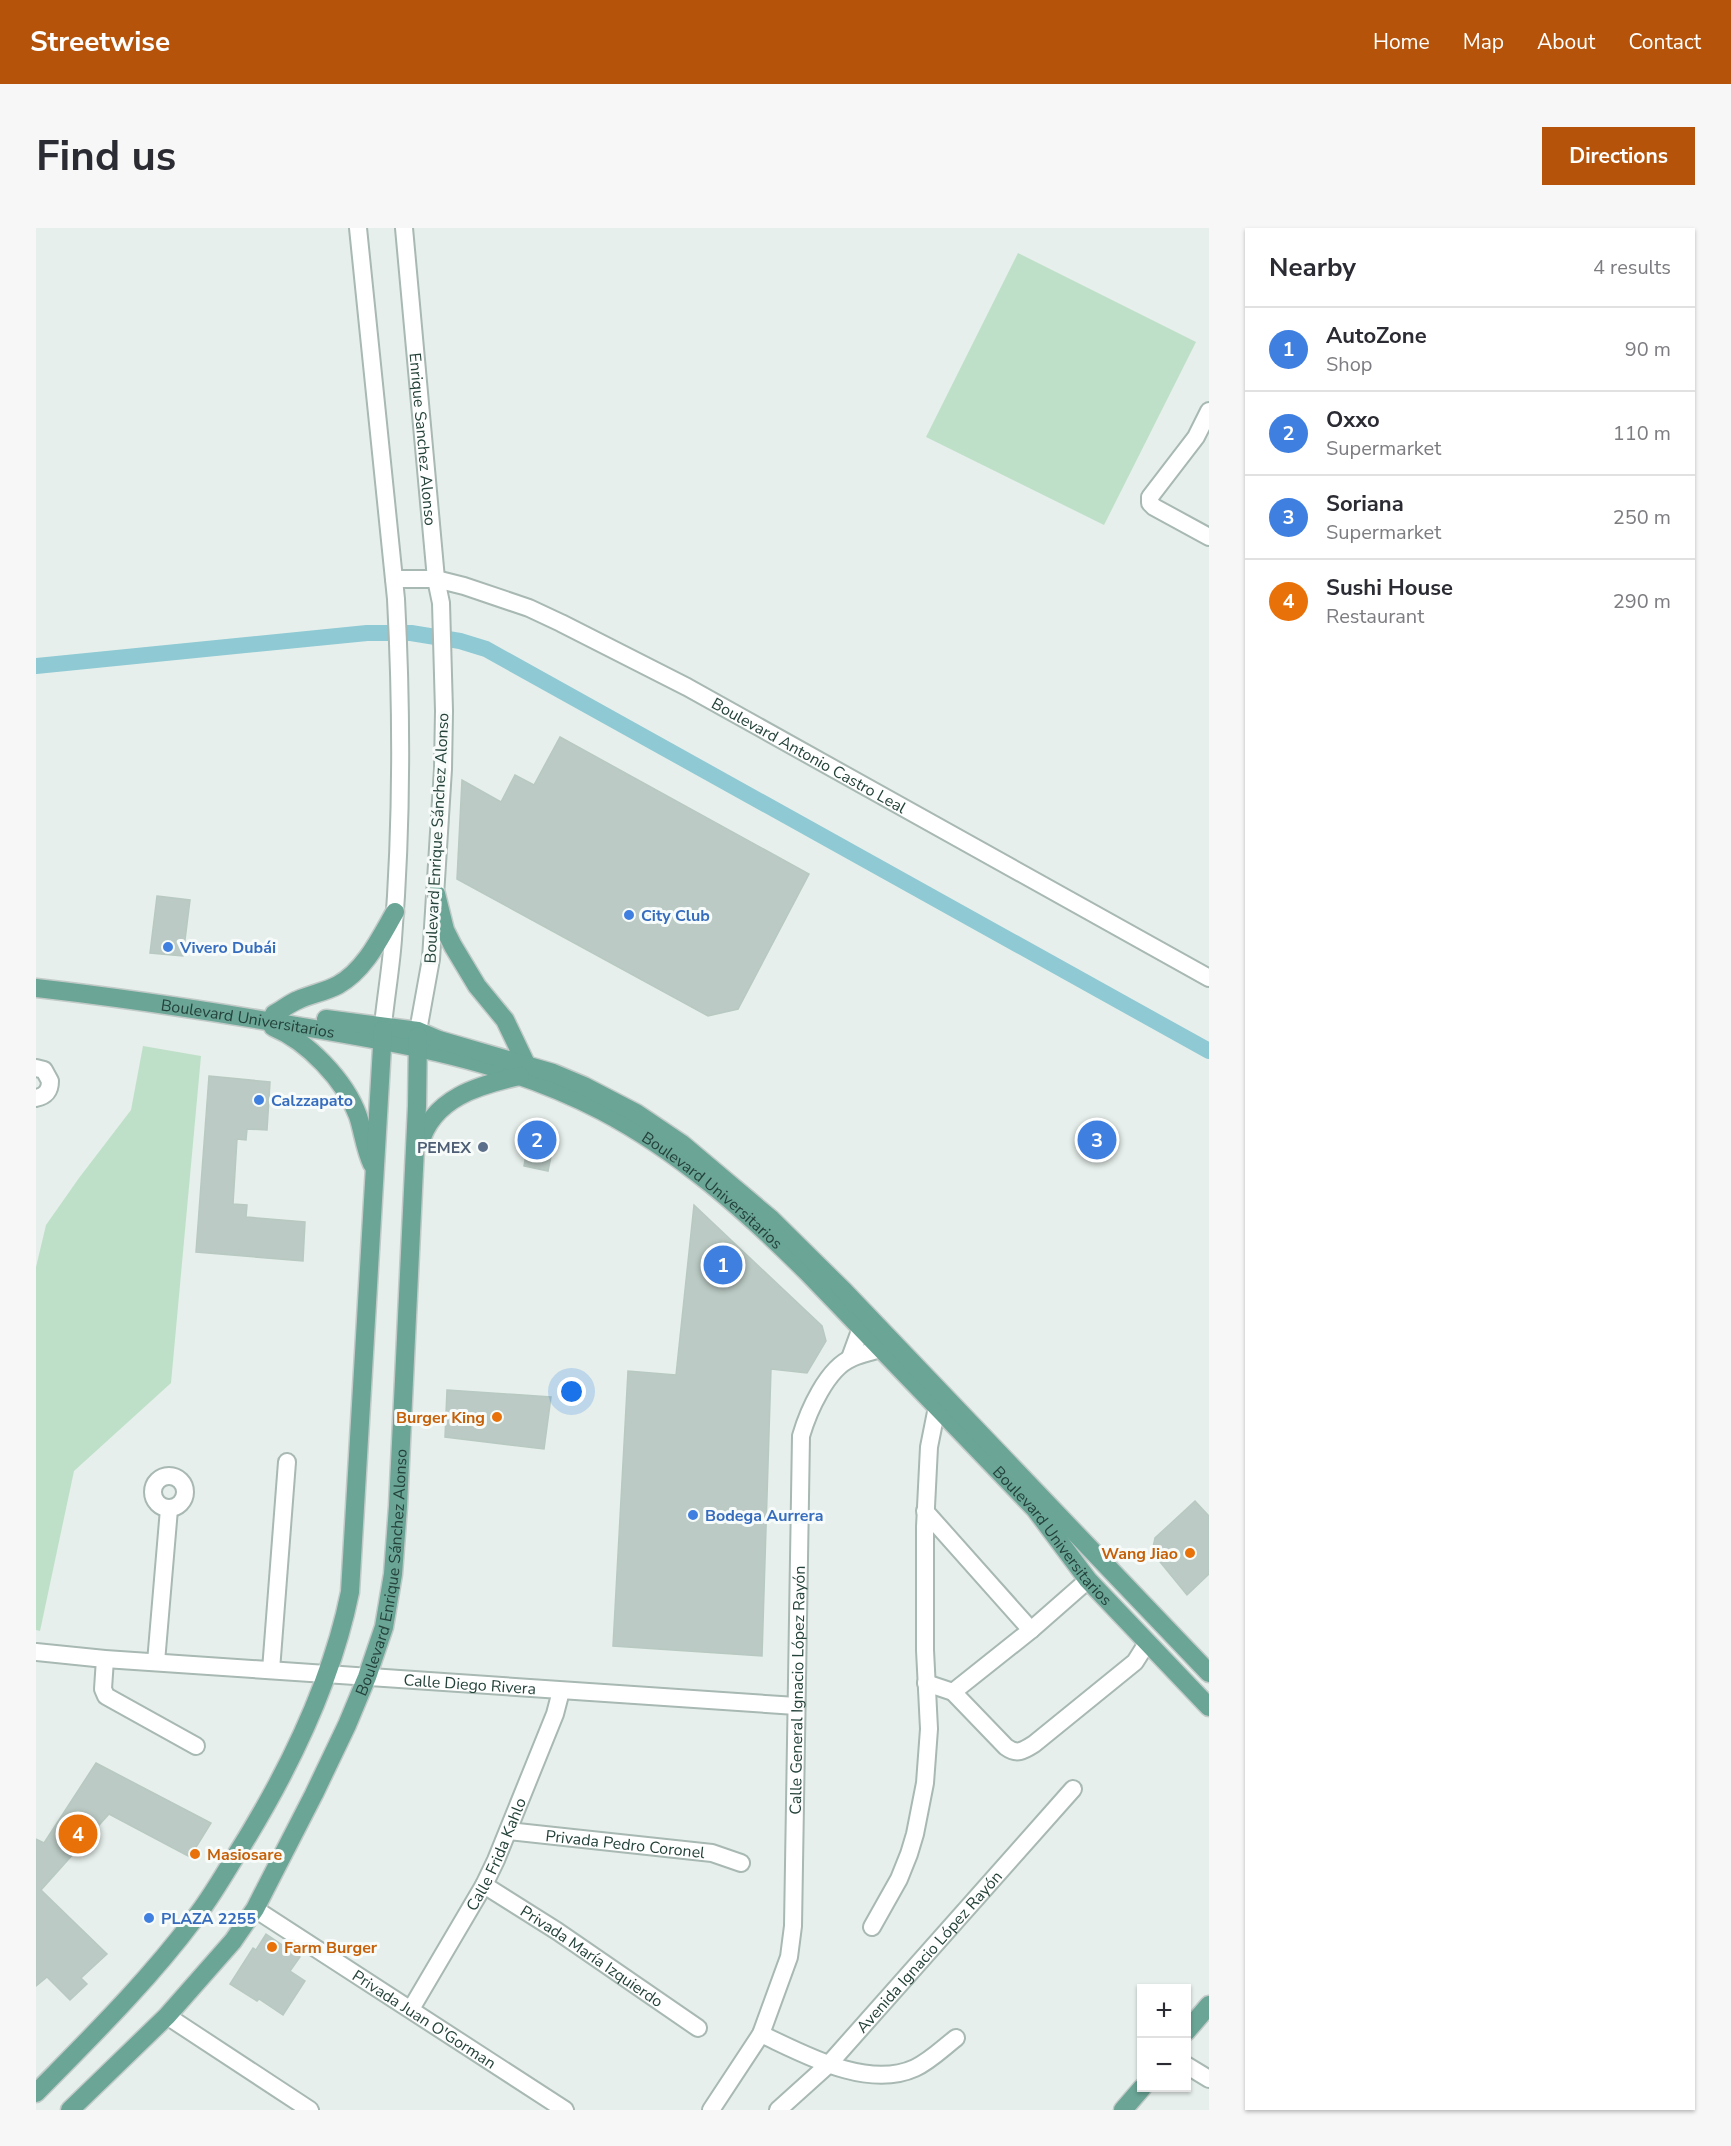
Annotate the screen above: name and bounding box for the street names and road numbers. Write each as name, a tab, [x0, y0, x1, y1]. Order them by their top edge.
street label: Enrique Sanchez Alonso	[403, 352, 441, 527]
street label: Boulevard Antonio Castro Leal	[707, 693, 910, 819]
street label: Boulevard Enrique Sánchez Alonso	[419, 712, 455, 964]
street label: Boulevard Universitarios	[159, 994, 336, 1044]
street label: Boulevard Universitarios	[637, 1127, 787, 1254]
street label: Boulevard Enrique Sánchez Alonso	[350, 1448, 413, 1699]
street label: Boulevard Universitarios	[987, 1462, 1117, 1611]
street label: Calle General Ignacio López Rayón	[785, 1565, 811, 1815]
street label: Calle Diego Rivera	[403, 1669, 537, 1700]
street label: Calle Frida Kahlo	[461, 1795, 532, 1915]
street label: Privada Pedro Coronel	[544, 1825, 706, 1864]
street label: Avenida Ignacio López Rayón	[852, 1866, 1007, 2038]
street label: Privada María Izquierdo	[516, 1901, 667, 2013]
street label: Privada Juan O'Gorman	[348, 1965, 500, 2074]

